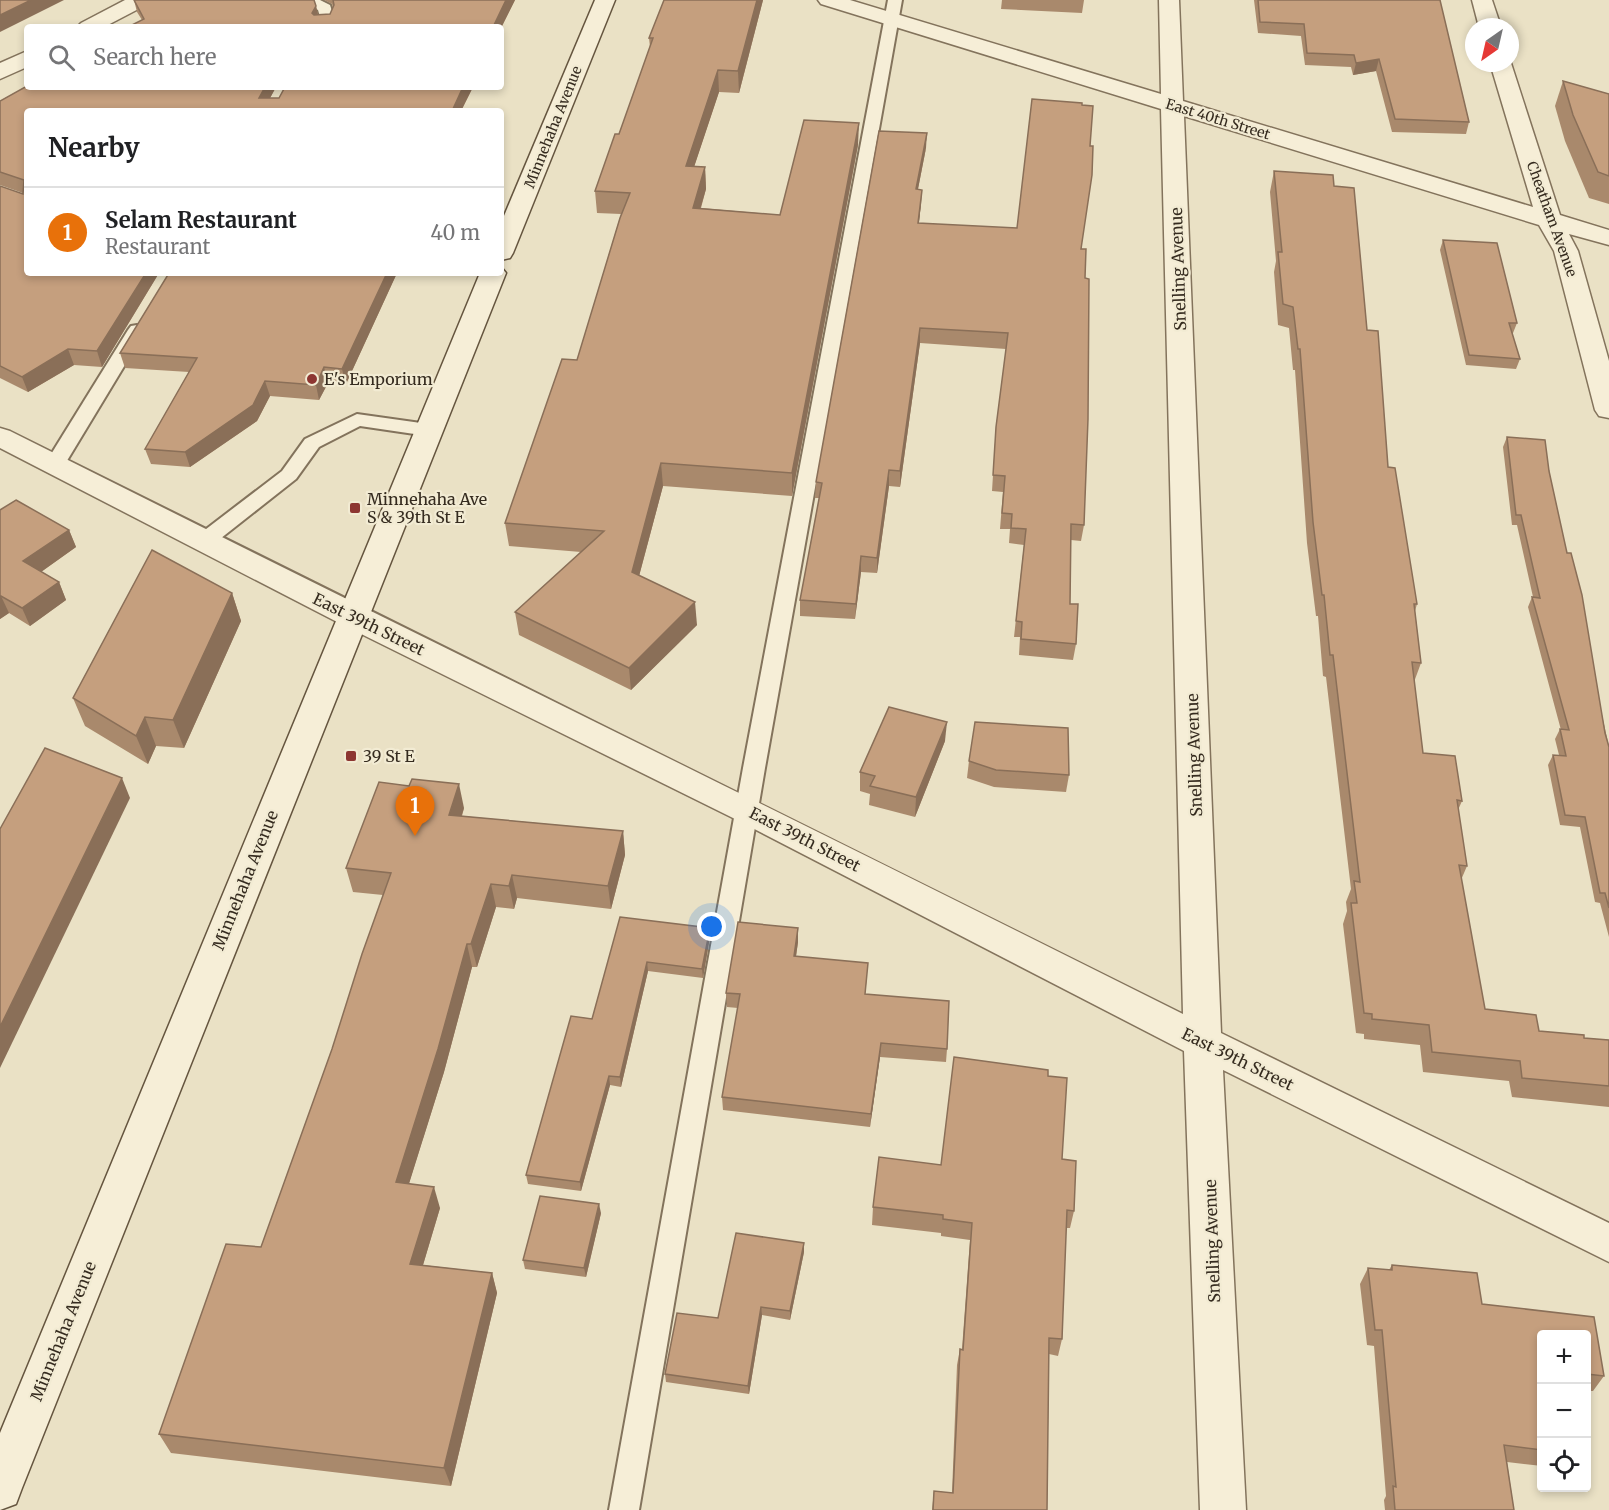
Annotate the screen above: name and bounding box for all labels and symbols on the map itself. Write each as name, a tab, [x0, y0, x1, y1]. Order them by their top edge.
north arrow	[1465, 18, 1519, 72]
street label: Minnehaha Avenue	[520, 63, 586, 191]
street label: East 40th Street	[1164, 95, 1273, 144]
street label: Cheatham Avenue	[1523, 159, 1581, 279]
street label: Snelling Avenue	[1166, 207, 1190, 331]
place label: E's Emporium	[324, 369, 433, 389]
marker: E's Emporium	[305, 372, 319, 386]
place label: Minnehaha Ave S & 39th St E	[367, 489, 487, 527]
marker: Minnehaha Ave S & 39th St E	[348, 501, 362, 515]
street label: East 39th Street	[310, 588, 429, 660]
street label: Snelling Avenue	[1182, 693, 1206, 817]
place label: 39 St E	[363, 746, 416, 766]
marker: 39 St E	[344, 749, 358, 763]
pin: 1	[396, 786, 434, 836]
street label: East 39th Street	[746, 802, 865, 876]
street label: Minnehaha Avenue	[208, 807, 282, 953]
your location	[697, 912, 726, 941]
street label: East 39th Street	[1179, 1023, 1298, 1095]
street label: Snelling Avenue	[1200, 1179, 1224, 1303]
street label: Minnehaha Avenue	[26, 1258, 100, 1404]

